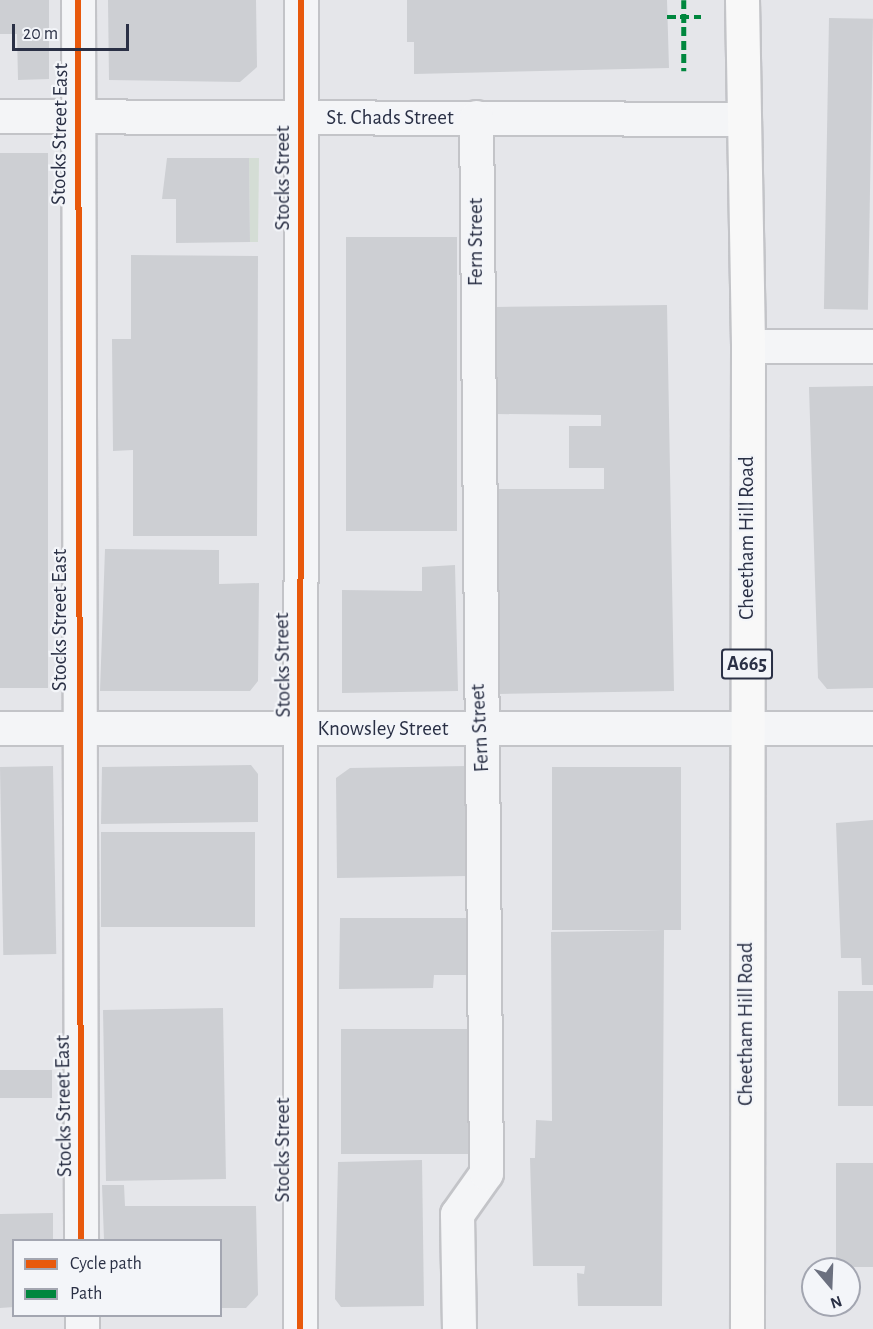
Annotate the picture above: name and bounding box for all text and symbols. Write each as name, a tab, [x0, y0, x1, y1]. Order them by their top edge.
scale bar	[15, 12, 132, 50]
text: 20 m	[23, 25, 58, 43]
street label: Stocks Street East	[46, 63, 74, 205]
street label: St. Chads Street	[326, 105, 454, 131]
street label: Stocks Street	[270, 126, 296, 230]
street label: Fern Street	[463, 198, 489, 286]
street label: Cheetham Hill Road	[734, 456, 760, 620]
street label: Stocks Street East	[47, 549, 73, 691]
street label: Stocks Street	[269, 612, 297, 718]
road number: A665	[720, 647, 774, 681]
street label: Fern Street	[465, 683, 495, 773]
street label: Knowsley Street	[318, 716, 448, 742]
street label: Cheetham Hill Road	[733, 942, 759, 1106]
street label: Stocks Street East	[50, 1035, 78, 1177]
street label: Stocks Street	[270, 1098, 296, 1202]
legend	[12, 1239, 222, 1317]
text: Cycle path	[70, 1255, 142, 1273]
north arrow	[801, 1257, 861, 1317]
text: Path	[70, 1285, 102, 1303]
text: N	[828, 1293, 844, 1312]

